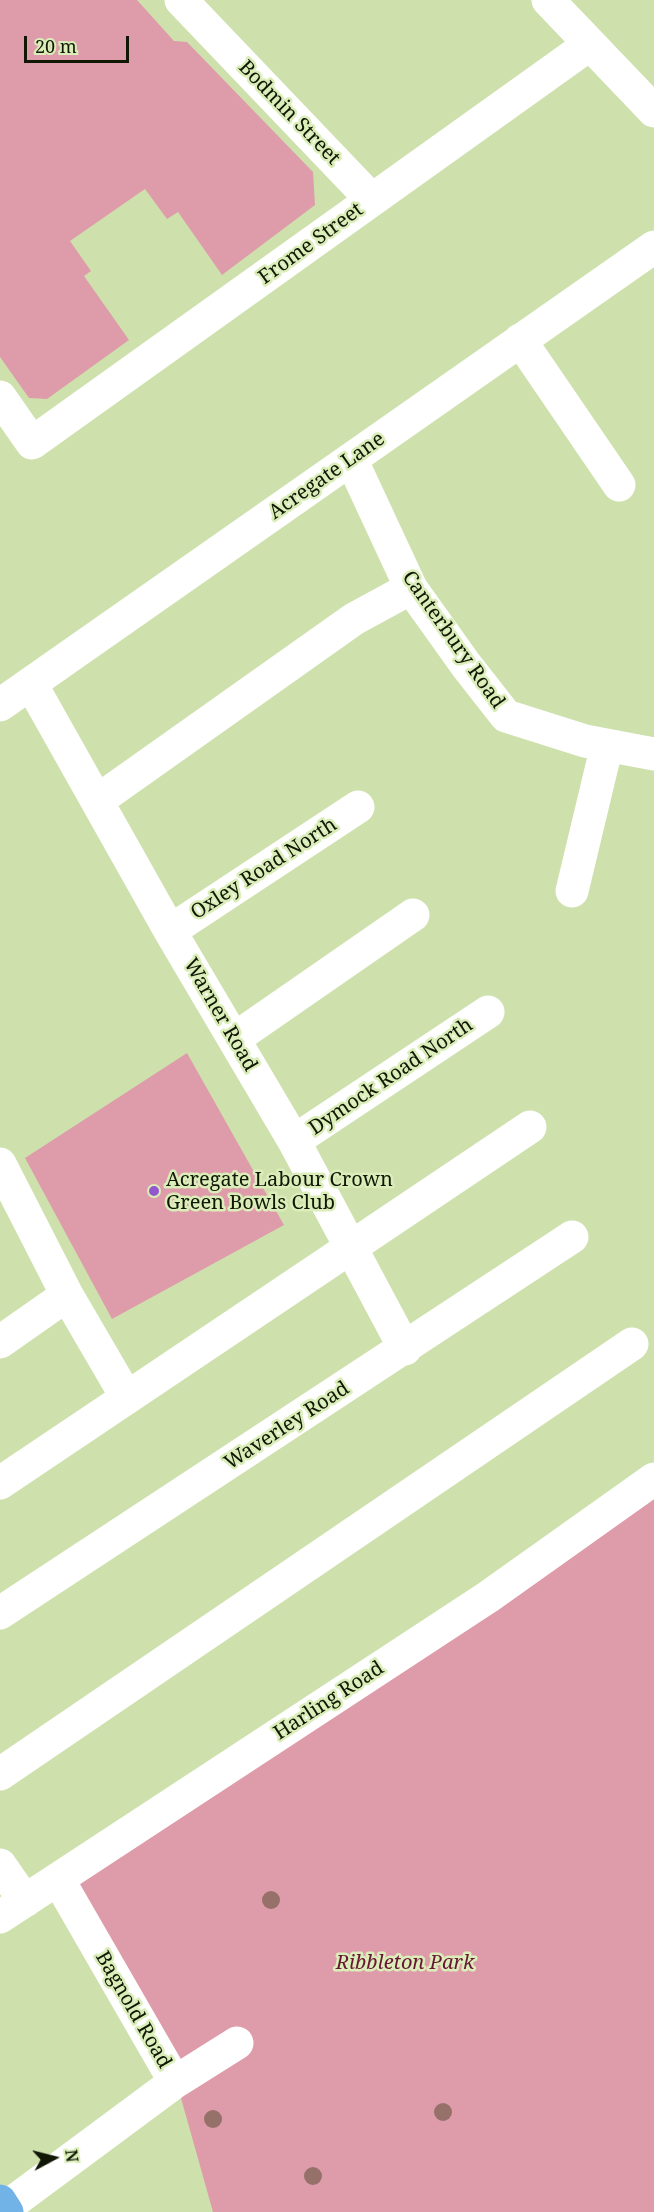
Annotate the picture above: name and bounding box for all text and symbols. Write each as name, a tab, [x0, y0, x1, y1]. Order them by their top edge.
scale bar	[27, 24, 132, 62]
text: 20 m	[35, 34, 77, 58]
street label: Bodmin Street	[233, 56, 345, 170]
street label: Frome Street	[254, 198, 368, 290]
street label: Acregate Lane	[264, 427, 390, 525]
street label: Canterbury Road	[397, 566, 509, 714]
street label: Oxley Road North	[187, 813, 341, 925]
street label: Warner Road	[178, 954, 262, 1076]
street label: Dymock Road North	[305, 1013, 477, 1141]
place label: Acregate Labour Crown Green Bowls Club	[166, 1168, 393, 1215]
marker: Acregate Labour Crown Green Bowls Club	[147, 1184, 161, 1198]
street label: Waverley Road	[220, 1377, 354, 1475]
street label: Harling Road	[270, 1657, 388, 1745]
street label: Bagnold Road	[90, 1947, 176, 2073]
park label: Ribbleton Park	[336, 1951, 474, 1975]
north arrow	[24, 2128, 84, 2188]
text: N	[60, 2148, 84, 2163]

